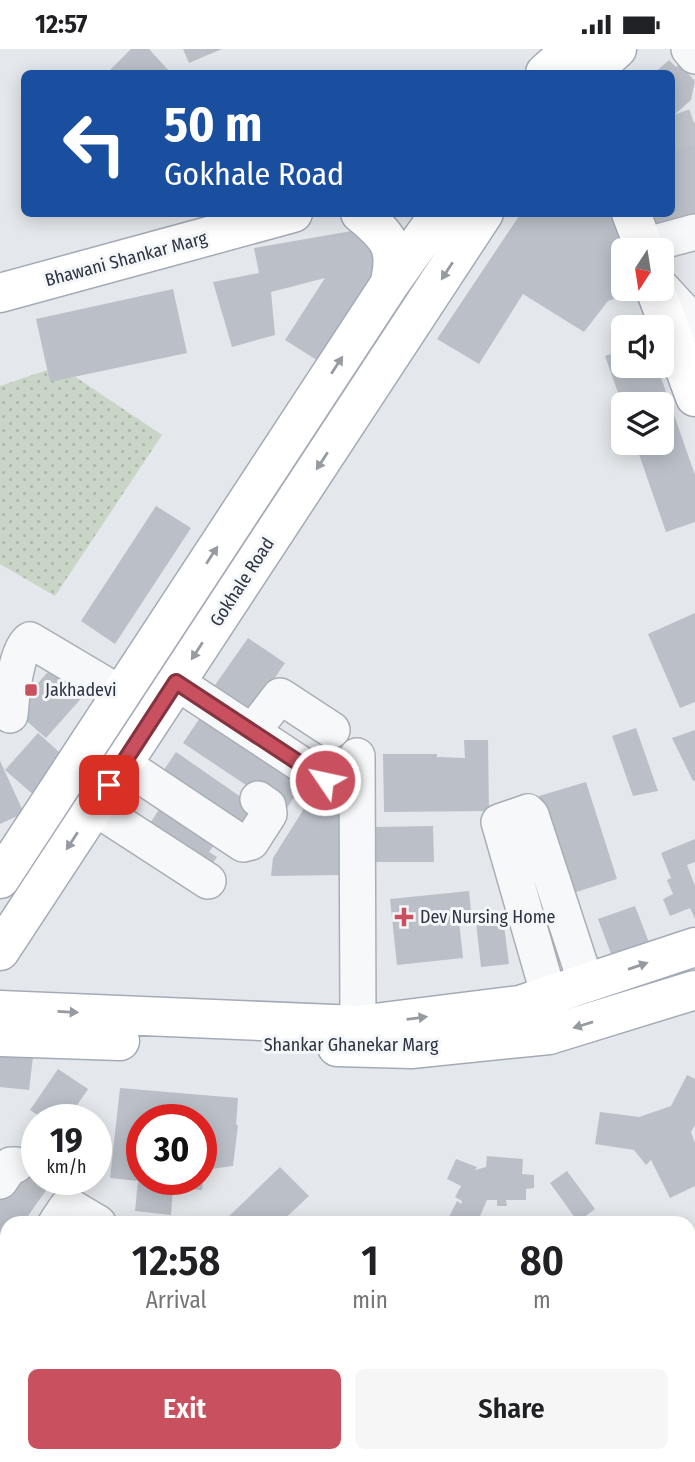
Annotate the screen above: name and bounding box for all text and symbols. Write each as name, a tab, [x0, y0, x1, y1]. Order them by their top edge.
text: 12:57	[35, 9, 87, 40]
text: 50 m	[164, 95, 262, 154]
icon: left	[49, 98, 140, 189]
text: Gokhale Road	[164, 155, 344, 193]
street label: Bhawani Shankar Marg	[43, 227, 210, 291]
north arrow	[611, 238, 674, 301]
map controls	[611, 238, 674, 455]
one-way arrow	[441, 261, 454, 280]
button: sound	[611, 315, 674, 378]
one-way arrow	[330, 355, 343, 375]
button: layers	[611, 392, 674, 455]
one-way arrow	[316, 451, 329, 470]
street label: Gokhale Road	[205, 533, 279, 631]
one-way arrow	[205, 546, 218, 565]
one-way arrow	[190, 642, 204, 660]
place label: Jakhadevi	[45, 679, 116, 701]
marker: Jakhadevi	[23, 682, 39, 698]
position arrow	[288, 743, 362, 817]
pin	[79, 755, 139, 815]
icon: arrive	[90, 766, 128, 804]
one-way arrow	[65, 832, 79, 850]
place label: Dev Nursing Home	[420, 906, 556, 928]
marker: Dev Nursing Home	[394, 907, 414, 927]
one-way arrow	[627, 960, 648, 971]
one-way arrow	[57, 1007, 79, 1018]
one-way arrow	[407, 1013, 429, 1024]
one-way arrow	[572, 1020, 593, 1030]
street label: Shankar Ghanekar Marg	[264, 1034, 439, 1056]
speed limit sign: 30	[126, 1104, 217, 1195]
text: 19	[50, 1119, 83, 1161]
text: km/h	[46, 1156, 87, 1178]
text: 12:58	[132, 1236, 221, 1286]
text: 1	[361, 1236, 379, 1286]
text: 80	[520, 1236, 564, 1286]
text: Arrival	[146, 1286, 207, 1314]
text: min	[352, 1286, 388, 1314]
text: m	[533, 1286, 551, 1314]
button: Exit	[28, 1369, 341, 1449]
button: Share	[355, 1369, 668, 1449]

